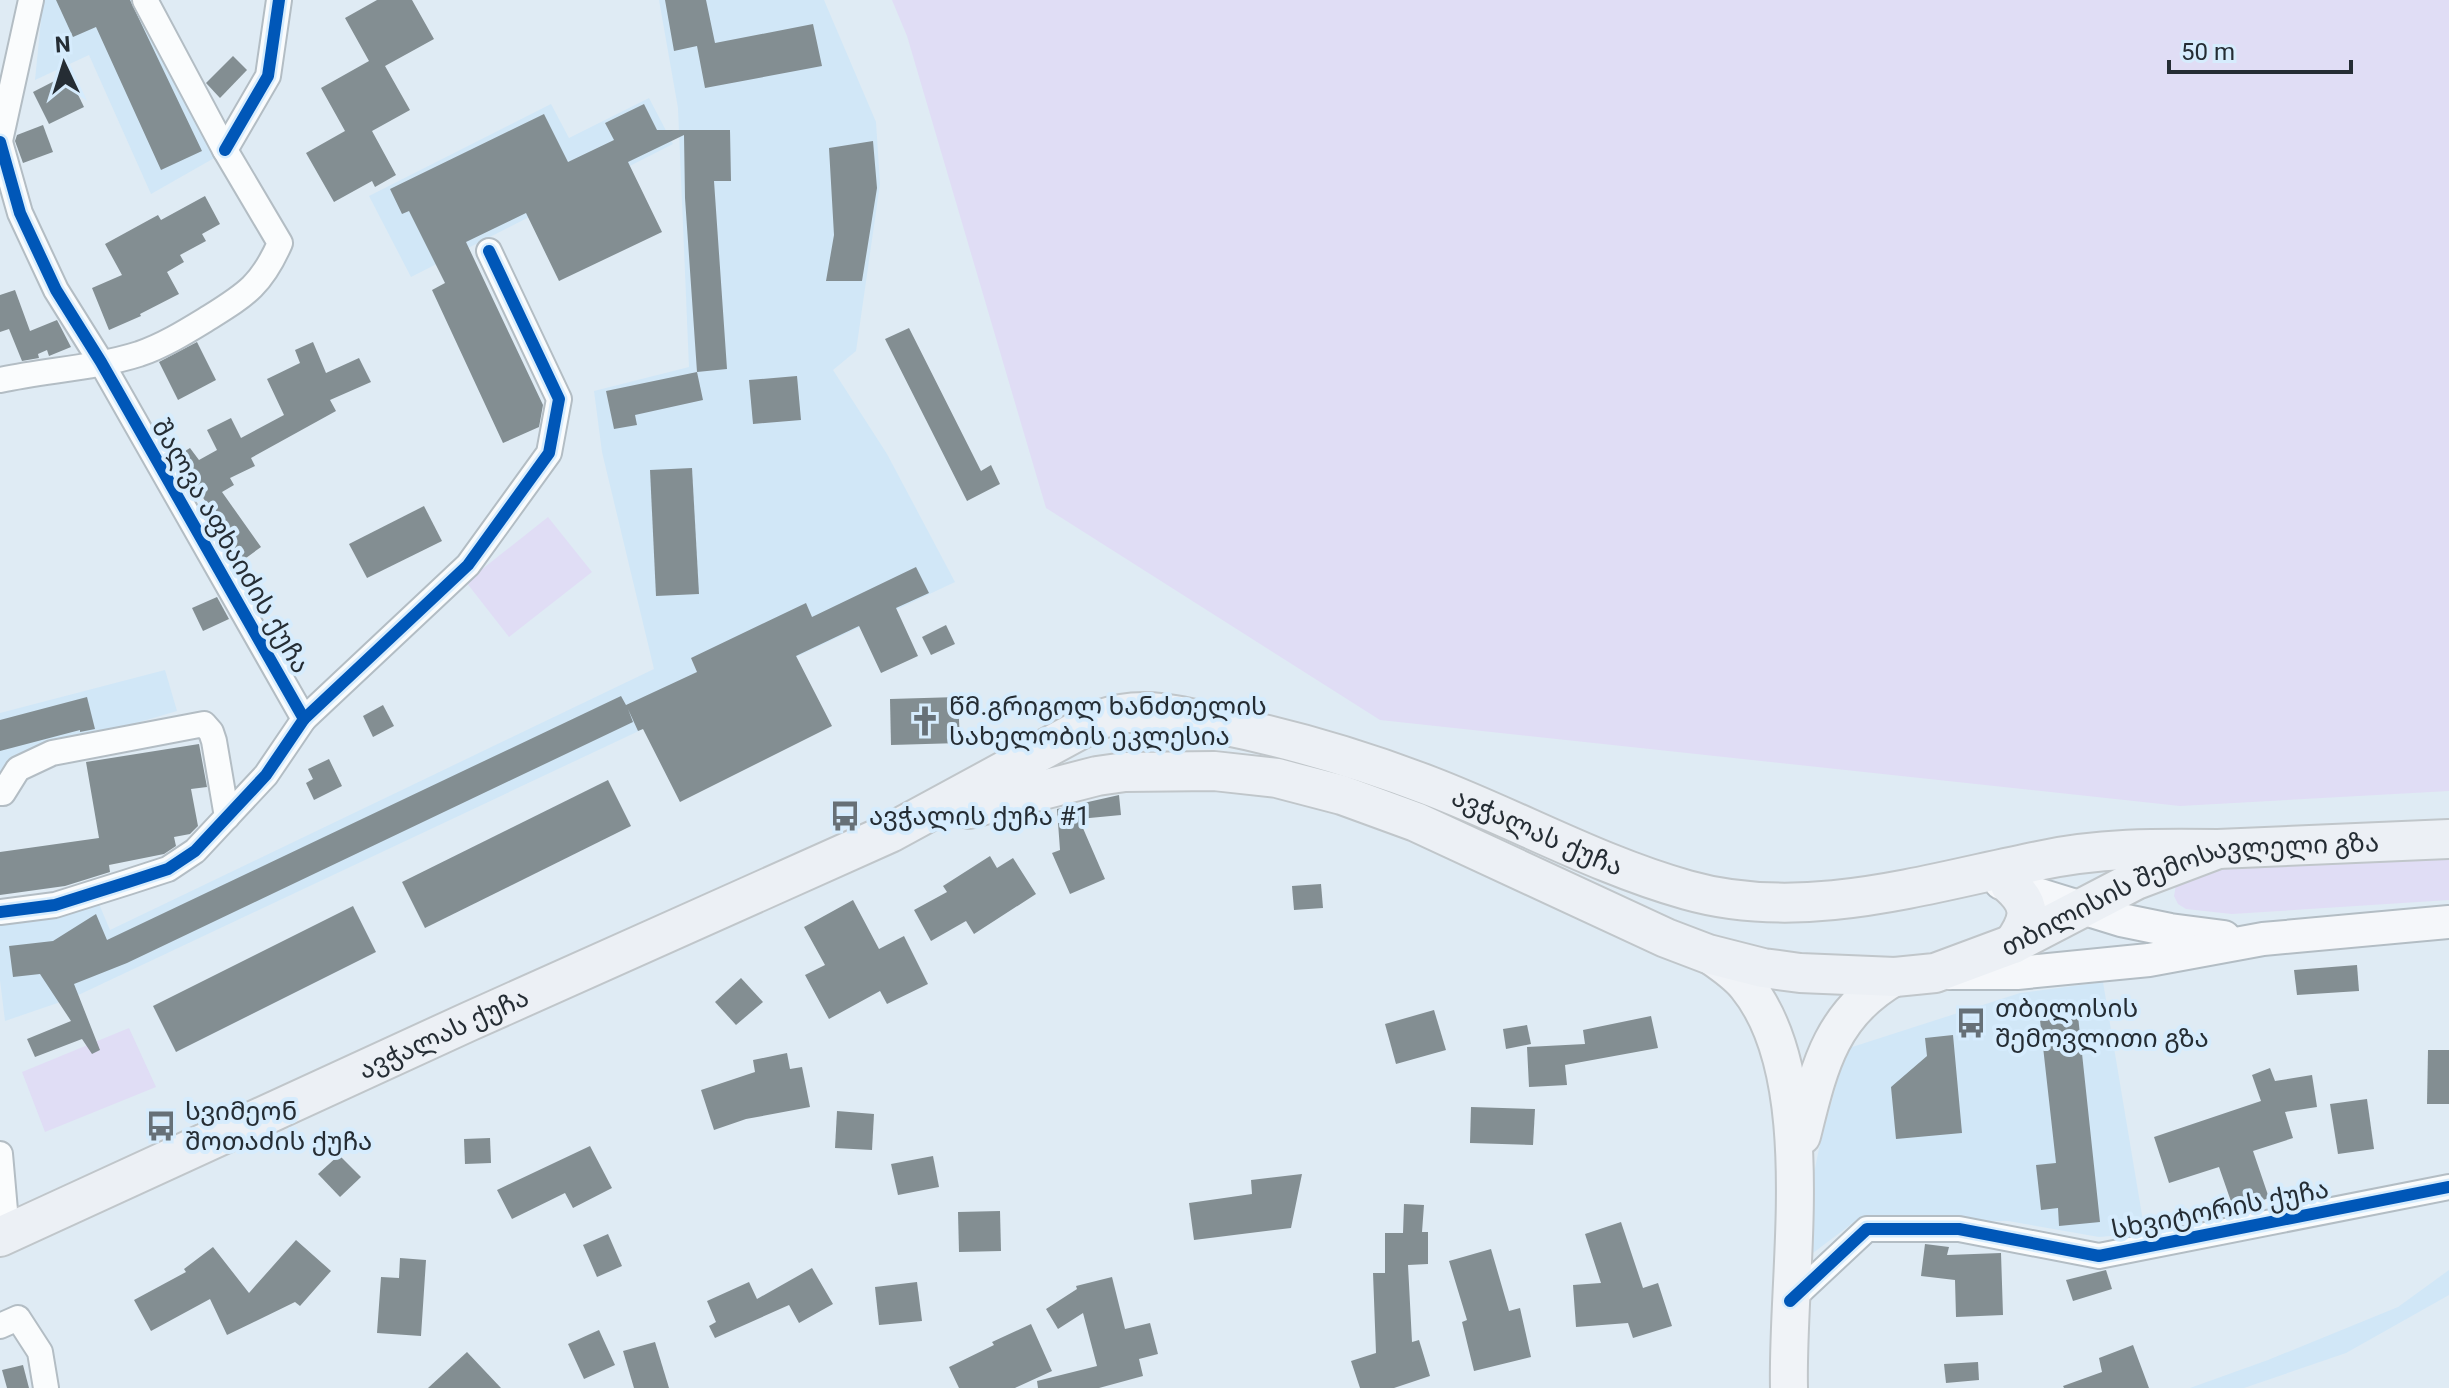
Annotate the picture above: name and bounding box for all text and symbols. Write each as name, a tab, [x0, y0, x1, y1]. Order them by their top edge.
north arrow	[24, 24, 104, 104]
scale bar	[2169, 24, 2351, 74]
text: N	[54, 32, 71, 58]
text: 50 m	[2181, 38, 2235, 66]
street label: შალვა აფხაიძის ქუჩა	[145, 414, 316, 679]
place label: წმ.გრიგოლ ხანძთელის სახელობის ეკლესია	[949, 691, 1267, 752]
church icon: წმ.გრიგოლ ხანძთელის სახელობის ეკლესია	[908, 704, 942, 738]
street label: ავჭალას ქუჩა	[1447, 781, 1627, 882]
bus stop icon: ავჭალის ქუჩა #1	[828, 799, 862, 833]
place label: ავჭალის ქუჩა #1	[869, 801, 1090, 832]
street label: თბილისის შემოსავლელი გზა	[1996, 827, 2380, 963]
street label: ავჭალას ქუჩა	[354, 982, 533, 1085]
place label: თბილისის შემოვლითი გზა	[1995, 993, 2209, 1054]
bus stop icon: თბილისის შემოვლითი გზა	[1954, 1006, 1988, 1040]
place label: სვიმეონ შოთაძის ქუჩა	[185, 1096, 372, 1156]
bus stop icon: სვიმეონ შოთაძის ქუჩა	[144, 1109, 178, 1143]
street label: სხვიტორის ქუჩა	[2109, 1173, 2331, 1245]

